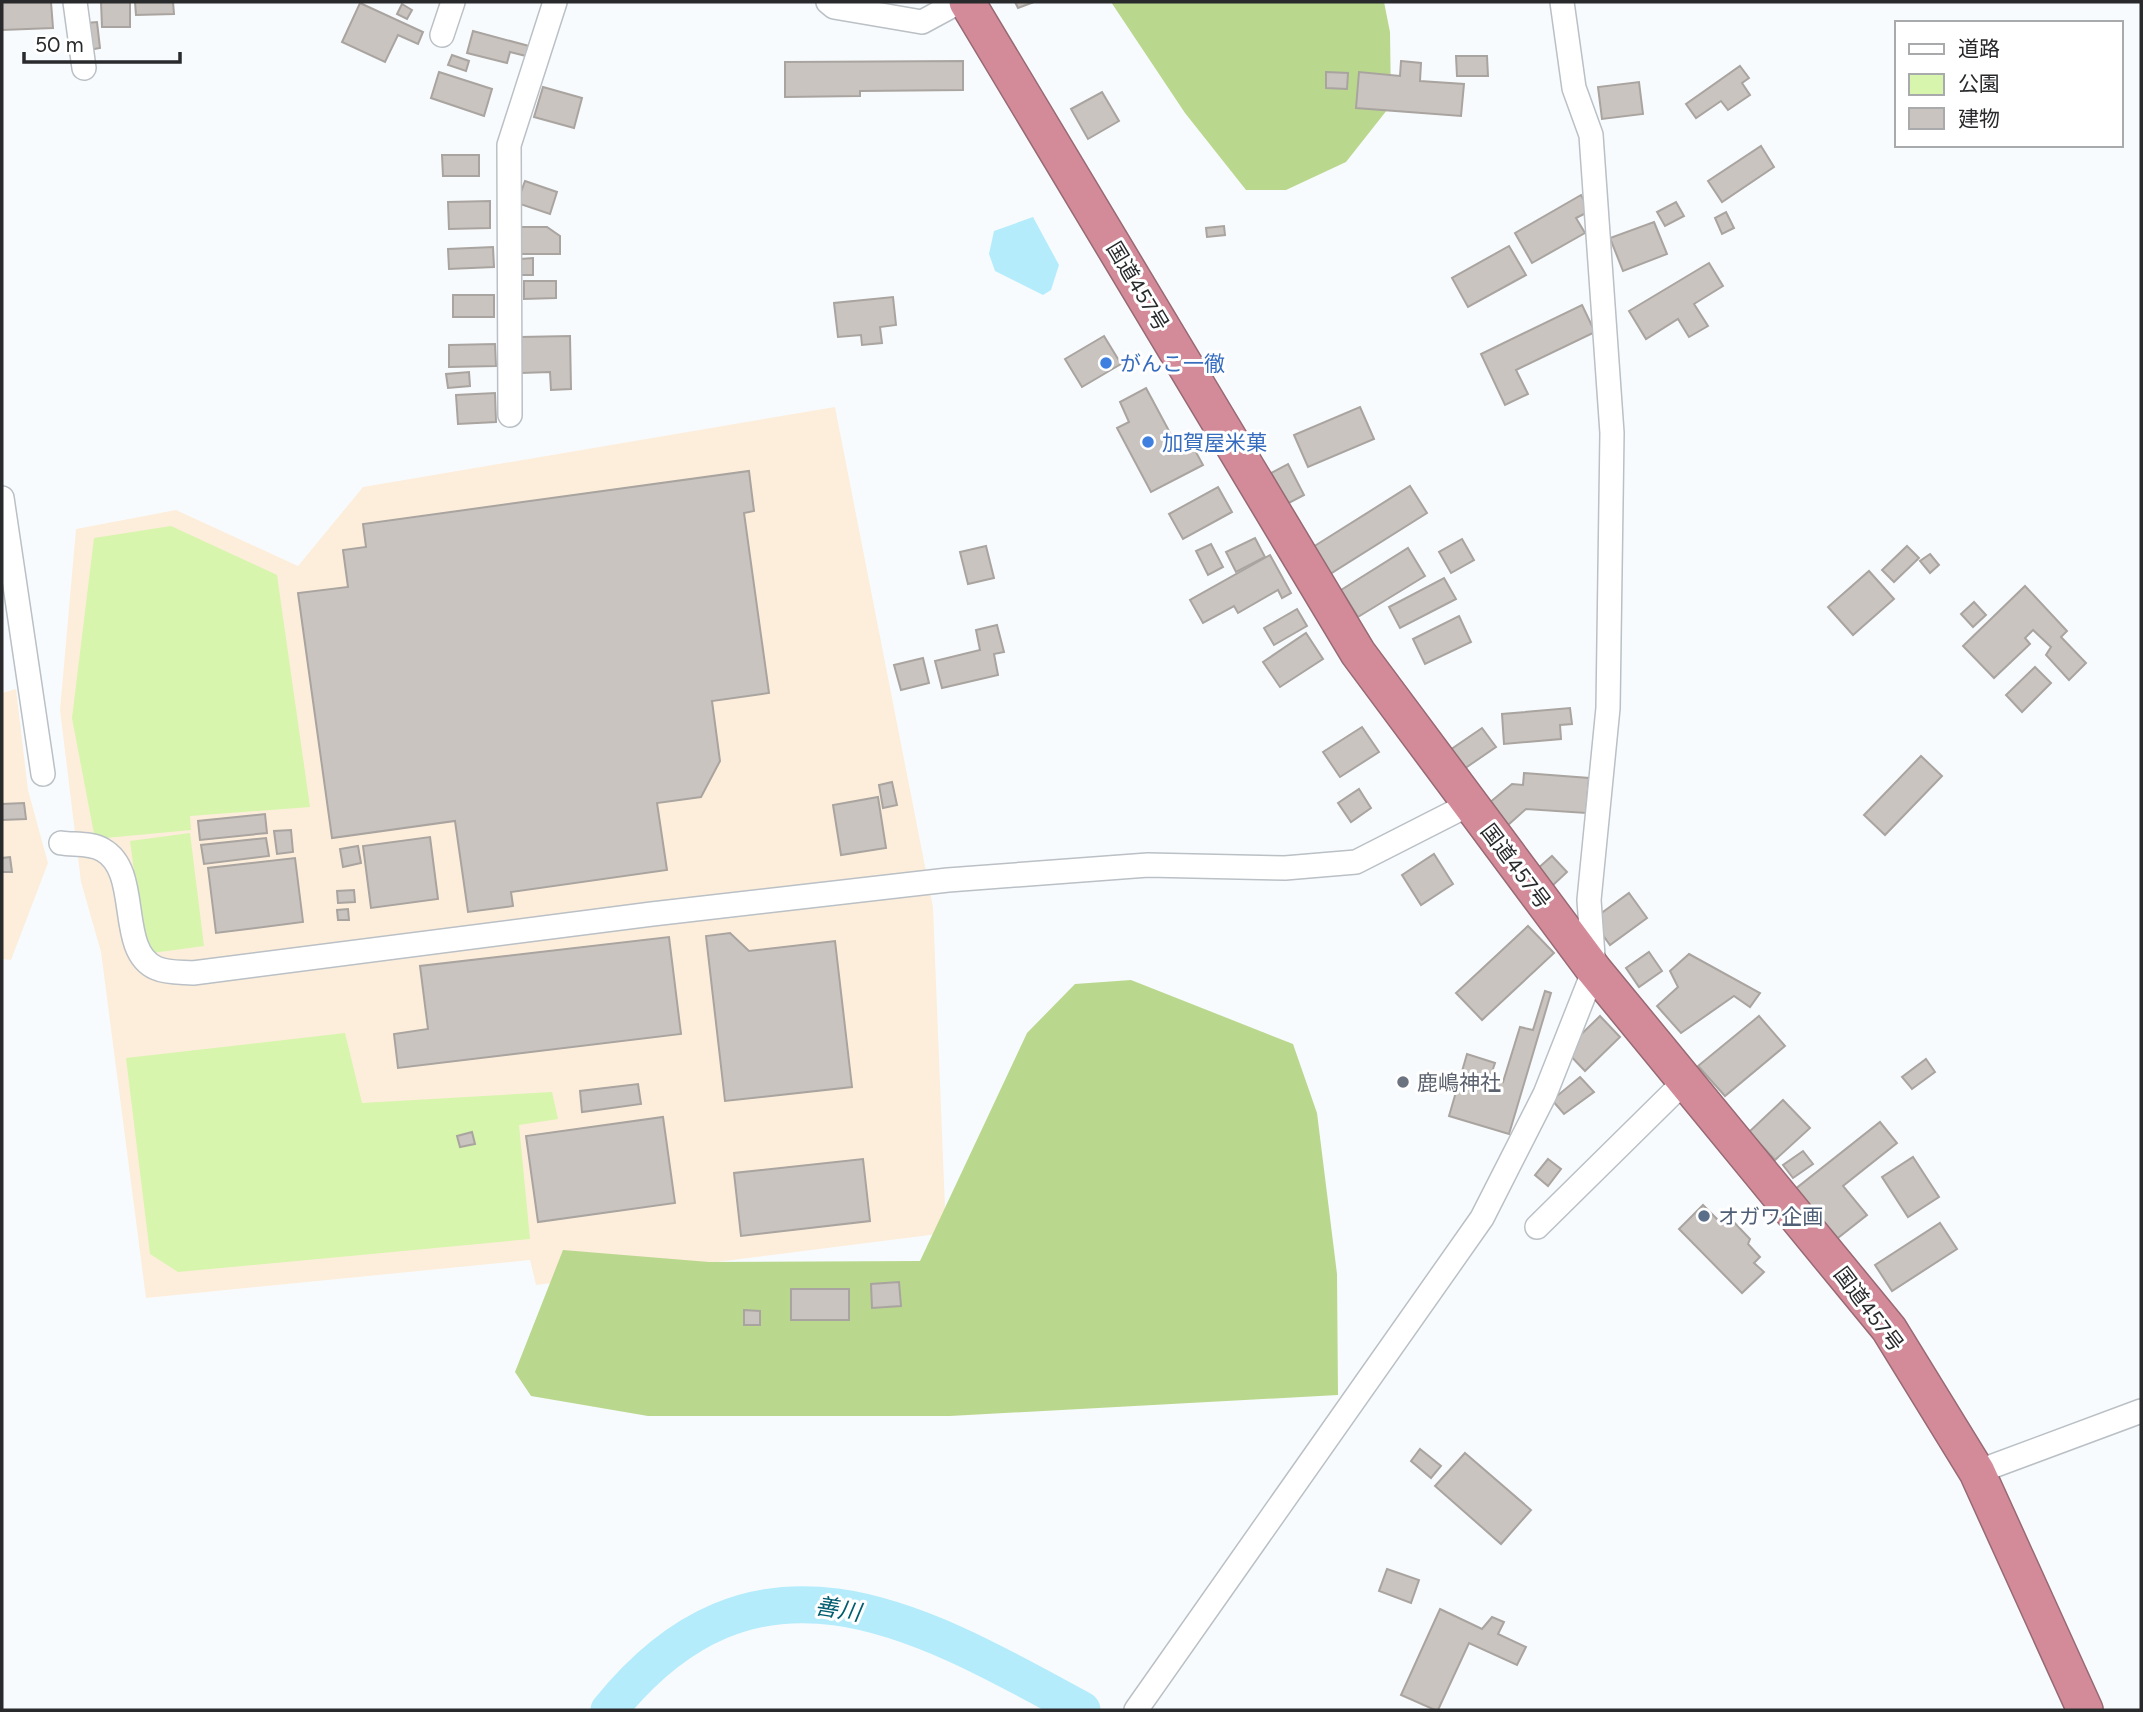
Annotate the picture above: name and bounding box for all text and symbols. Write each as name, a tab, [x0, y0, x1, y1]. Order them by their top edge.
scale bar	[24, 21, 180, 65]
legend	[1895, 21, 2122, 147]
text: 50 m	[35, 32, 84, 57]
text: 道路	[1958, 36, 2000, 61]
text: 公園	[1958, 71, 2000, 96]
text: 建物	[1958, 106, 2000, 131]
street label: 国道457号	[1102, 237, 1174, 335]
place label: がんこ一徹	[1120, 351, 1225, 376]
marker: がんこ一徹	[1098, 355, 1114, 371]
place label: 加賀屋米菓	[1162, 430, 1267, 455]
marker: 加賀屋米菓	[1140, 434, 1156, 450]
street label: 国道457号	[1476, 819, 1556, 913]
place label: 鹿嶋神社	[1417, 1070, 1501, 1095]
marker: 鹿嶋神社	[1395, 1074, 1411, 1090]
place label: オガワ企画	[1718, 1204, 1823, 1229]
marker: オガワ企画	[1696, 1208, 1712, 1224]
street label: 国道457号	[1829, 1262, 1909, 1356]
water label: 善川	[813, 1592, 866, 1627]

